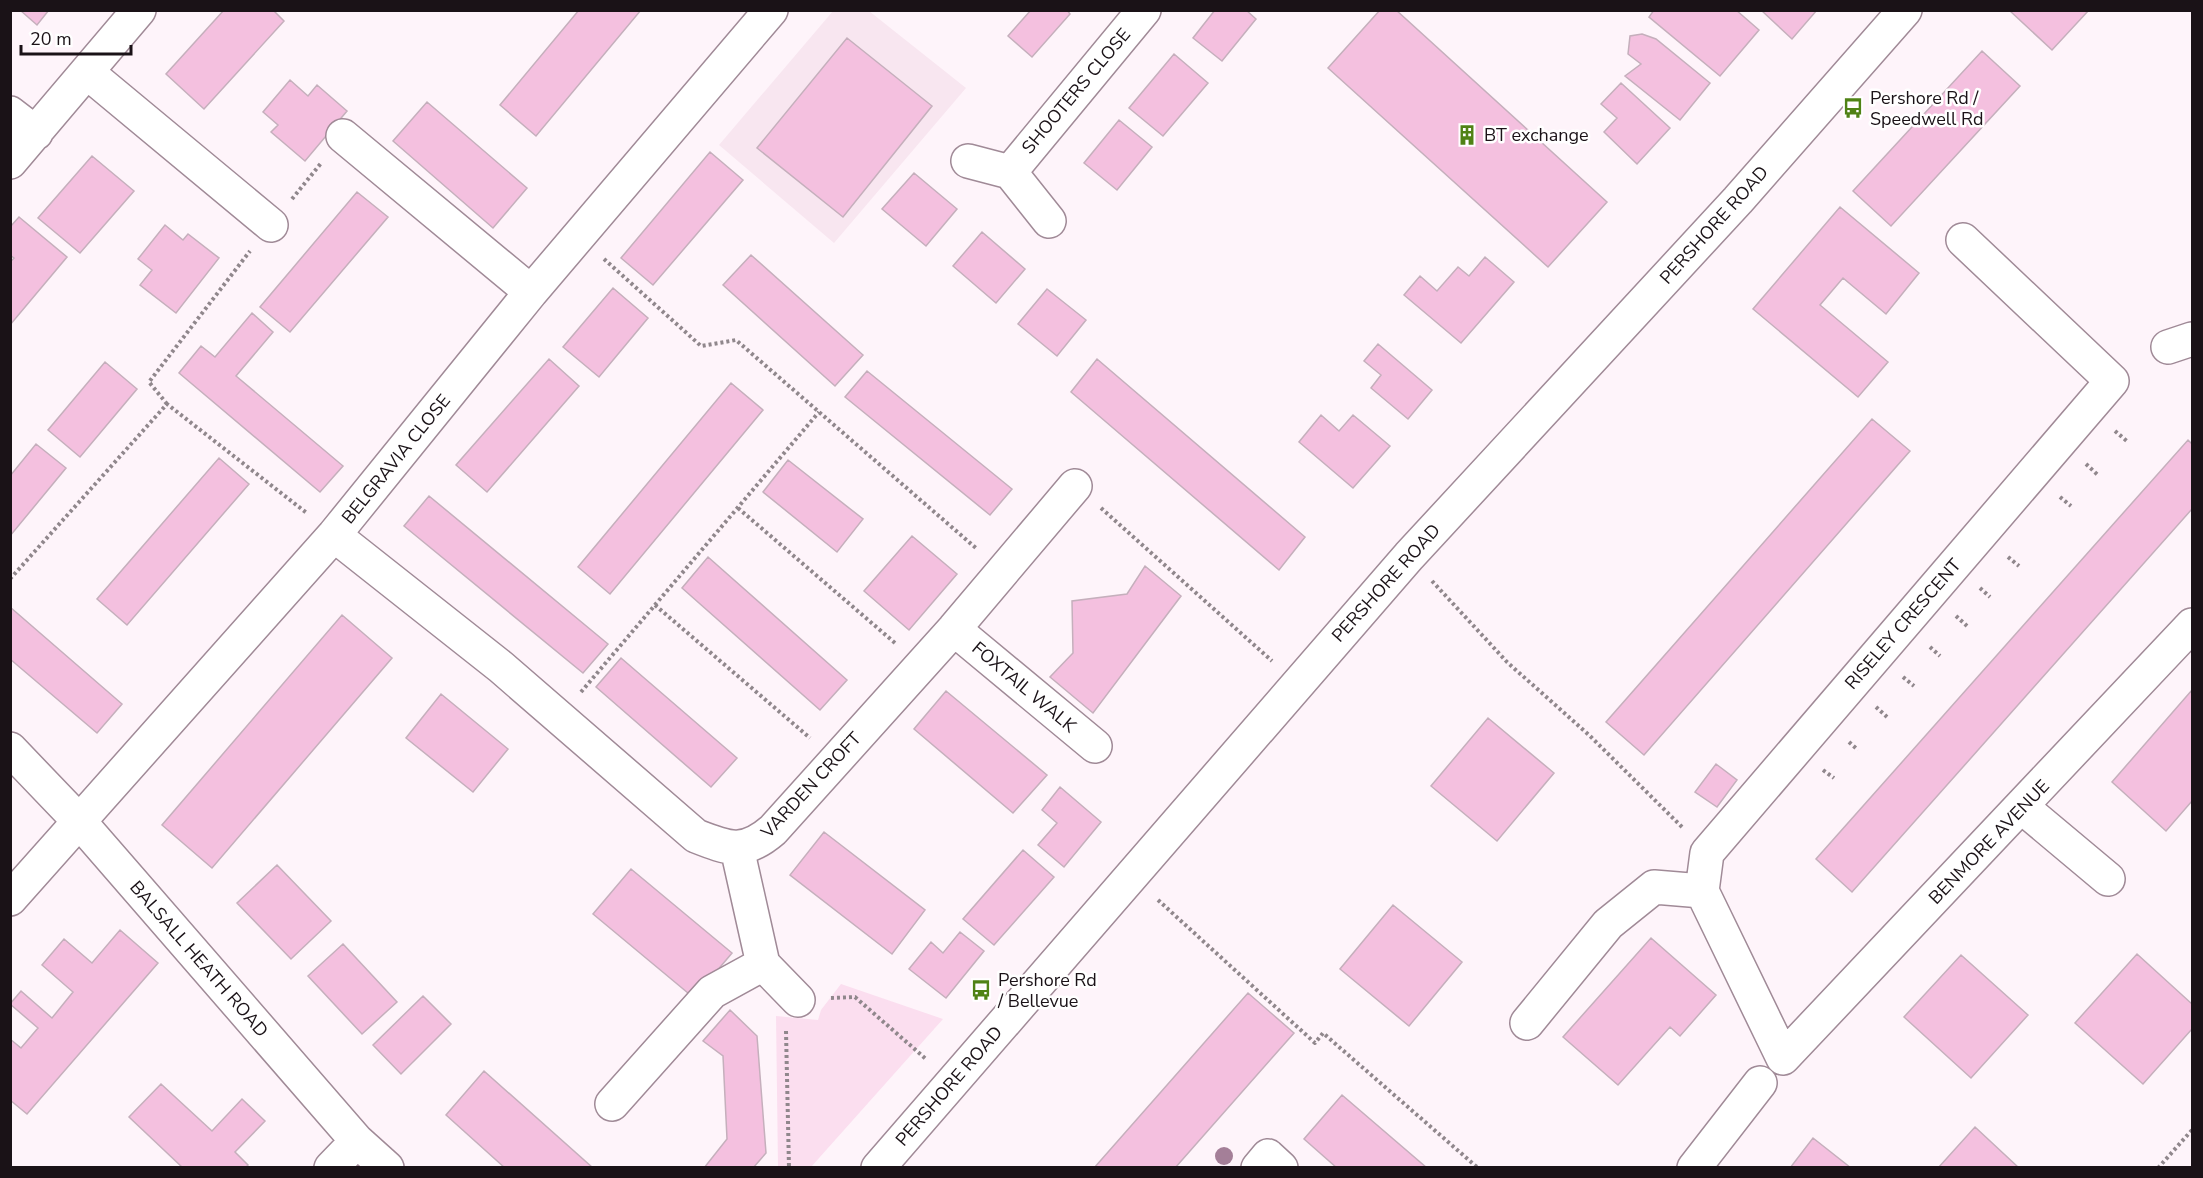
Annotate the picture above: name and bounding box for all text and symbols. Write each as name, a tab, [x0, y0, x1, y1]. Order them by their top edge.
scale bar	[21, 18, 130, 56]
street label: SHOOTERS CLOSE	[1016, 23, 1136, 159]
text: 20 m	[30, 27, 72, 51]
place label: Pershore Rd / Speedwell Rd	[1870, 86, 1983, 131]
bus stop icon: Pershore Rd / Speedwell Rd	[1841, 96, 1865, 120]
building icon: BT exchange	[1455, 123, 1479, 147]
place label: BT exchange	[1484, 123, 1589, 147]
street label: PERSHORE ROAD	[1654, 161, 1774, 289]
street label: BELGRAVIA CLOSE	[336, 389, 456, 529]
street label: PERSHORE ROAD	[1326, 519, 1446, 647]
street label: RISELEY CRESCENT	[1839, 553, 1967, 695]
street label: FOXTAIL WALK	[967, 636, 1082, 738]
street label: VARDEN CROFT	[755, 727, 867, 844]
street label: BENMORE AVENUE	[1923, 775, 2055, 909]
street label: BALSALL HEATH ROAD	[124, 876, 274, 1042]
place label: Pershore Rd / Bellevue	[997, 968, 1097, 1013]
bus stop icon: Pershore Rd / Bellevue	[969, 978, 993, 1002]
street label: PERSHORE ROAD	[890, 1021, 1008, 1151]

